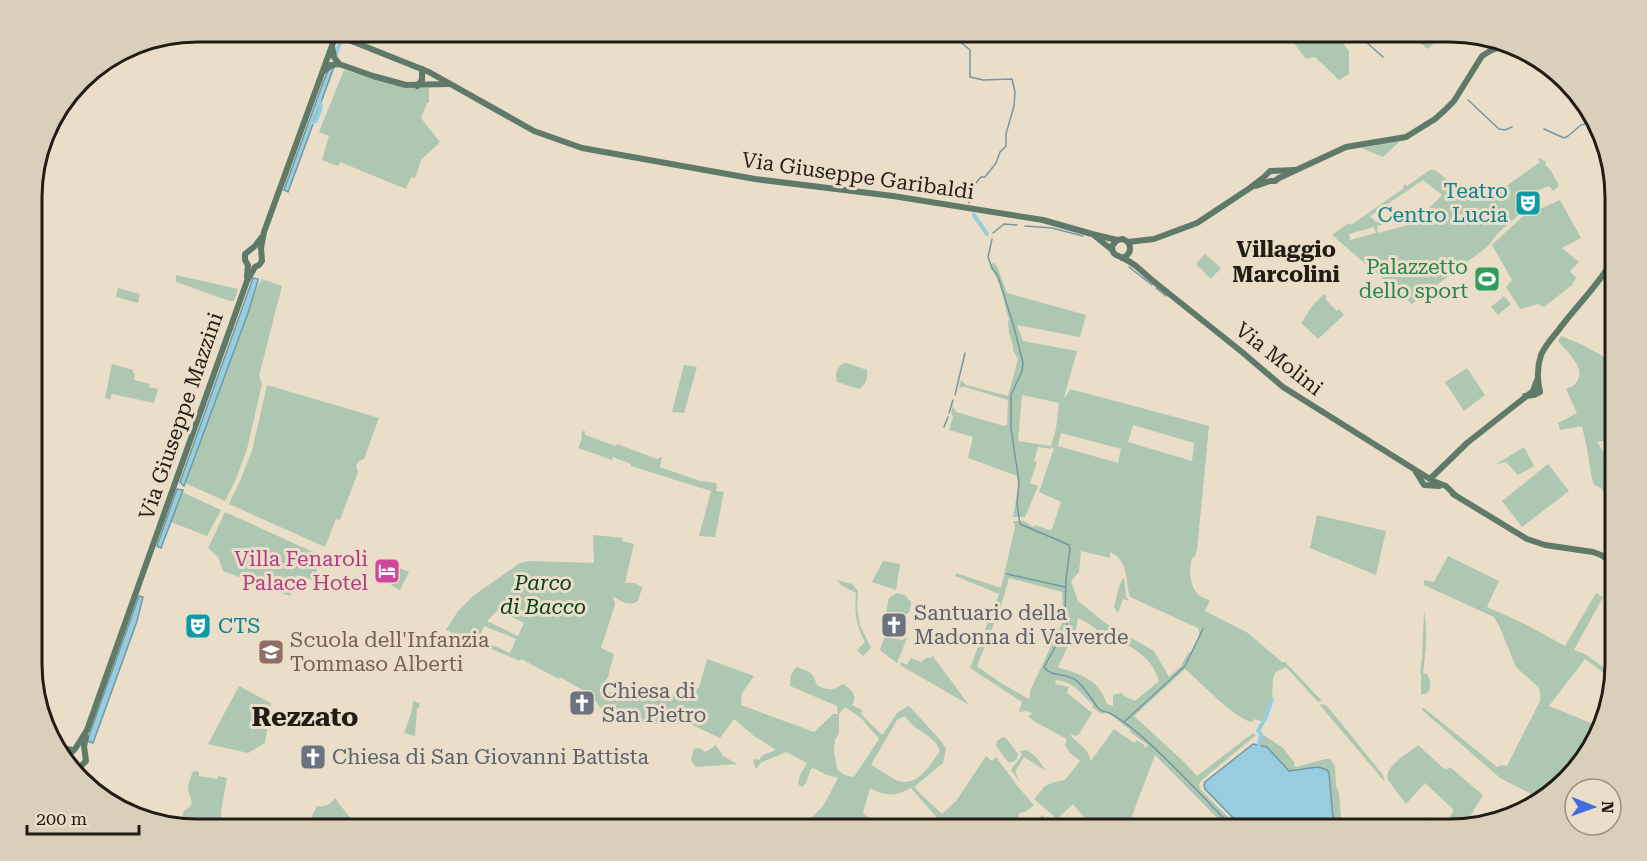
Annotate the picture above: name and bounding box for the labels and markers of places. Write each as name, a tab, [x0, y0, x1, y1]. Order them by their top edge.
place label: Teatro Centro Lucia	[1377, 179, 1509, 227]
theatre icon: Teatro Centro Lucia	[1513, 188, 1543, 218]
place label: Palazzetto dello sport	[1359, 255, 1468, 303]
sports icon: Palazzetto dello sport	[1472, 264, 1502, 294]
place label: Villa Fenaroli Palace Hotel	[234, 547, 369, 595]
hotel icon: Villa Fenaroli Palace Hotel	[372, 556, 402, 586]
place label: Santuario della Madonna di Valverde	[914, 601, 1128, 649]
church icon: Santuario della Madonna di Valverde	[879, 610, 909, 640]
theatre icon: CTS	[183, 611, 213, 641]
place label: CTS	[218, 614, 260, 638]
place label: Scuola dell'Infanzia Tommaso Alberti	[290, 628, 490, 676]
school or university icon: Scuola dell'Infanzia Tommaso Alberti	[256, 637, 286, 667]
place label: Chiesa di San Pietro	[602, 679, 706, 727]
church icon: Chiesa di San Pietro	[567, 688, 597, 718]
church icon: Chiesa di San Giovanni Battista	[298, 742, 328, 772]
place label: Chiesa di San Giovanni Battista	[332, 745, 649, 769]

